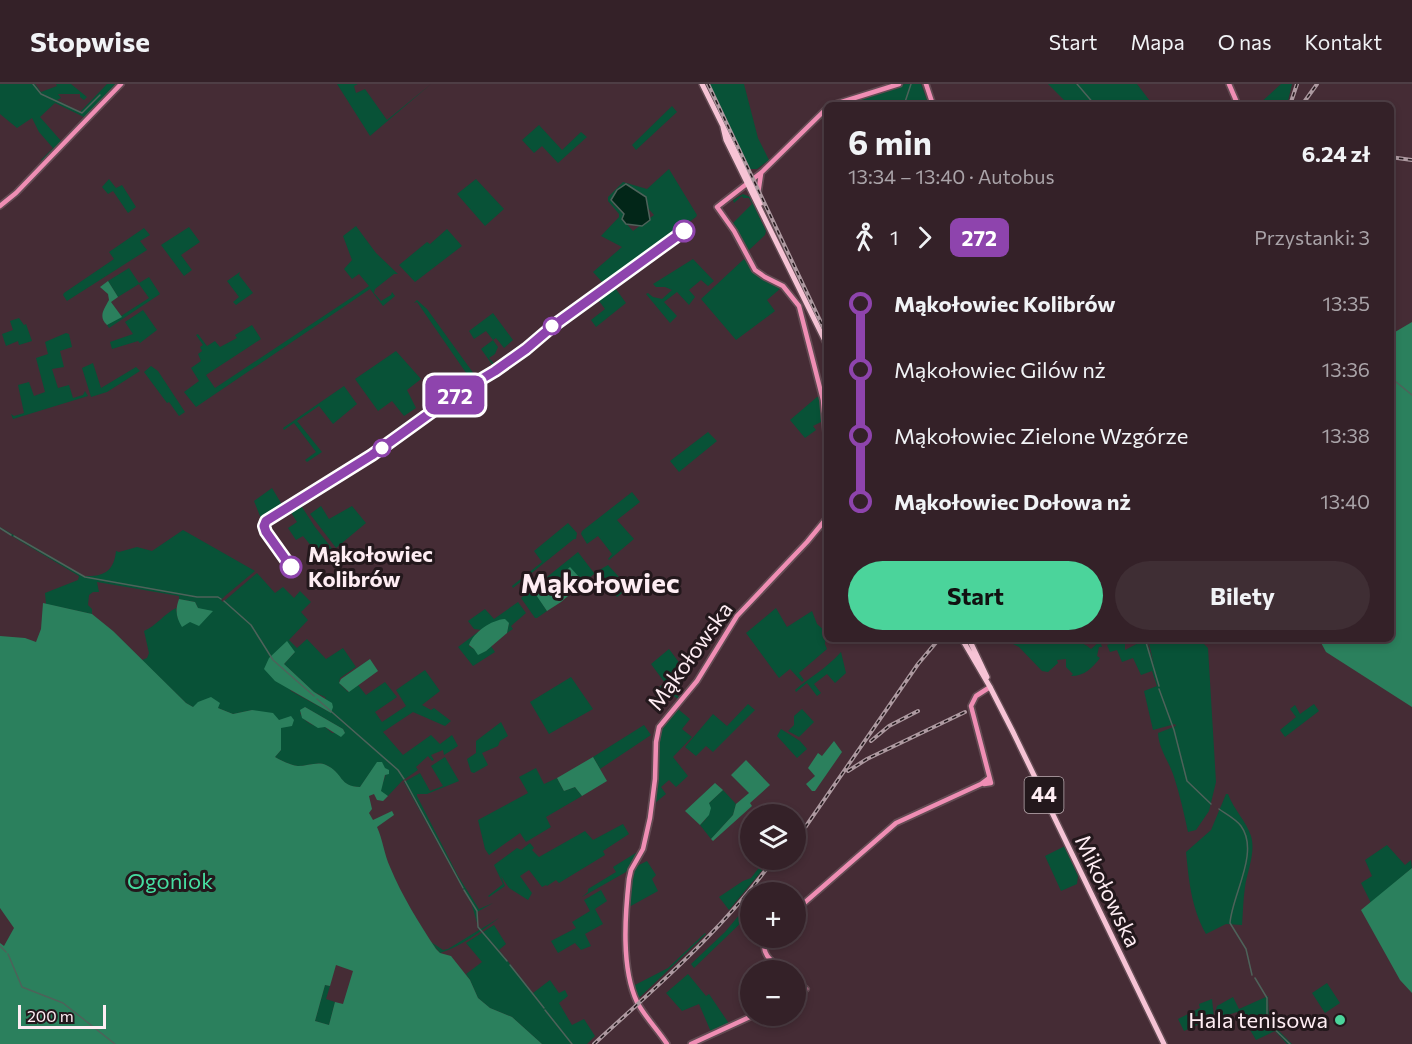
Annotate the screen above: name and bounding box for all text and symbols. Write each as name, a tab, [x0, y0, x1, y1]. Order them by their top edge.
text: Stopwise	[30, 24, 150, 58]
text: Start	[1049, 29, 1097, 54]
text: Mapa	[1130, 29, 1185, 54]
text: O nas	[1218, 29, 1271, 54]
text: Kontakt	[1304, 29, 1382, 54]
text: 6 min	[848, 121, 932, 162]
text: 6.24 zł	[1302, 140, 1370, 167]
text: 13:34 – 13:40 · Autobus	[848, 164, 1055, 188]
unlabelled marker	[673, 220, 695, 242]
icon: walk	[848, 221, 881, 254]
icon: forward	[908, 221, 941, 254]
text: 1	[890, 225, 899, 249]
text: 272	[962, 225, 997, 250]
text: Przystanki: 3	[1254, 225, 1370, 249]
text: Mąkołowiec Kolibrów	[894, 290, 1116, 317]
text: 13:35	[1322, 291, 1370, 315]
unlabelled marker	[543, 317, 561, 335]
text: Mąkołowiec Gilów nż	[894, 356, 1106, 383]
text: 13:36	[1322, 357, 1370, 381]
line badge: 272	[420, 376, 490, 414]
text: 272	[437, 383, 473, 408]
text: Mąkołowiec Zielone Wzgórze	[894, 422, 1188, 449]
text: 13:38	[1322, 423, 1370, 447]
unlabelled marker	[373, 439, 391, 457]
text: Mąkołowiec Dołowa nż	[894, 488, 1131, 515]
text: 13:40	[1320, 489, 1370, 513]
place label: Mąkołowiec Kolibrów	[308, 540, 433, 592]
marker: Mąkołowiec Kolibrów	[280, 556, 302, 578]
button: Start	[848, 561, 1103, 630]
button: Bilety	[1115, 561, 1370, 630]
district label: Mąkołowiec	[521, 565, 679, 599]
street label: Mąkołowska	[641, 596, 738, 715]
road number: 44	[1024, 777, 1064, 813]
map controls	[740, 804, 806, 1026]
button: layers	[740, 804, 806, 870]
street label: Mikołowska	[1070, 830, 1147, 951]
park label: Ogoniok	[127, 867, 213, 894]
button: +	[740, 882, 806, 948]
button: −	[740, 960, 806, 1026]
scale bar	[18, 1002, 106, 1030]
text: 200 m	[27, 1006, 74, 1025]
place label: Hala tenisowa	[1188, 1006, 1328, 1033]
marker: Hala tenisowa	[1333, 1013, 1347, 1027]

